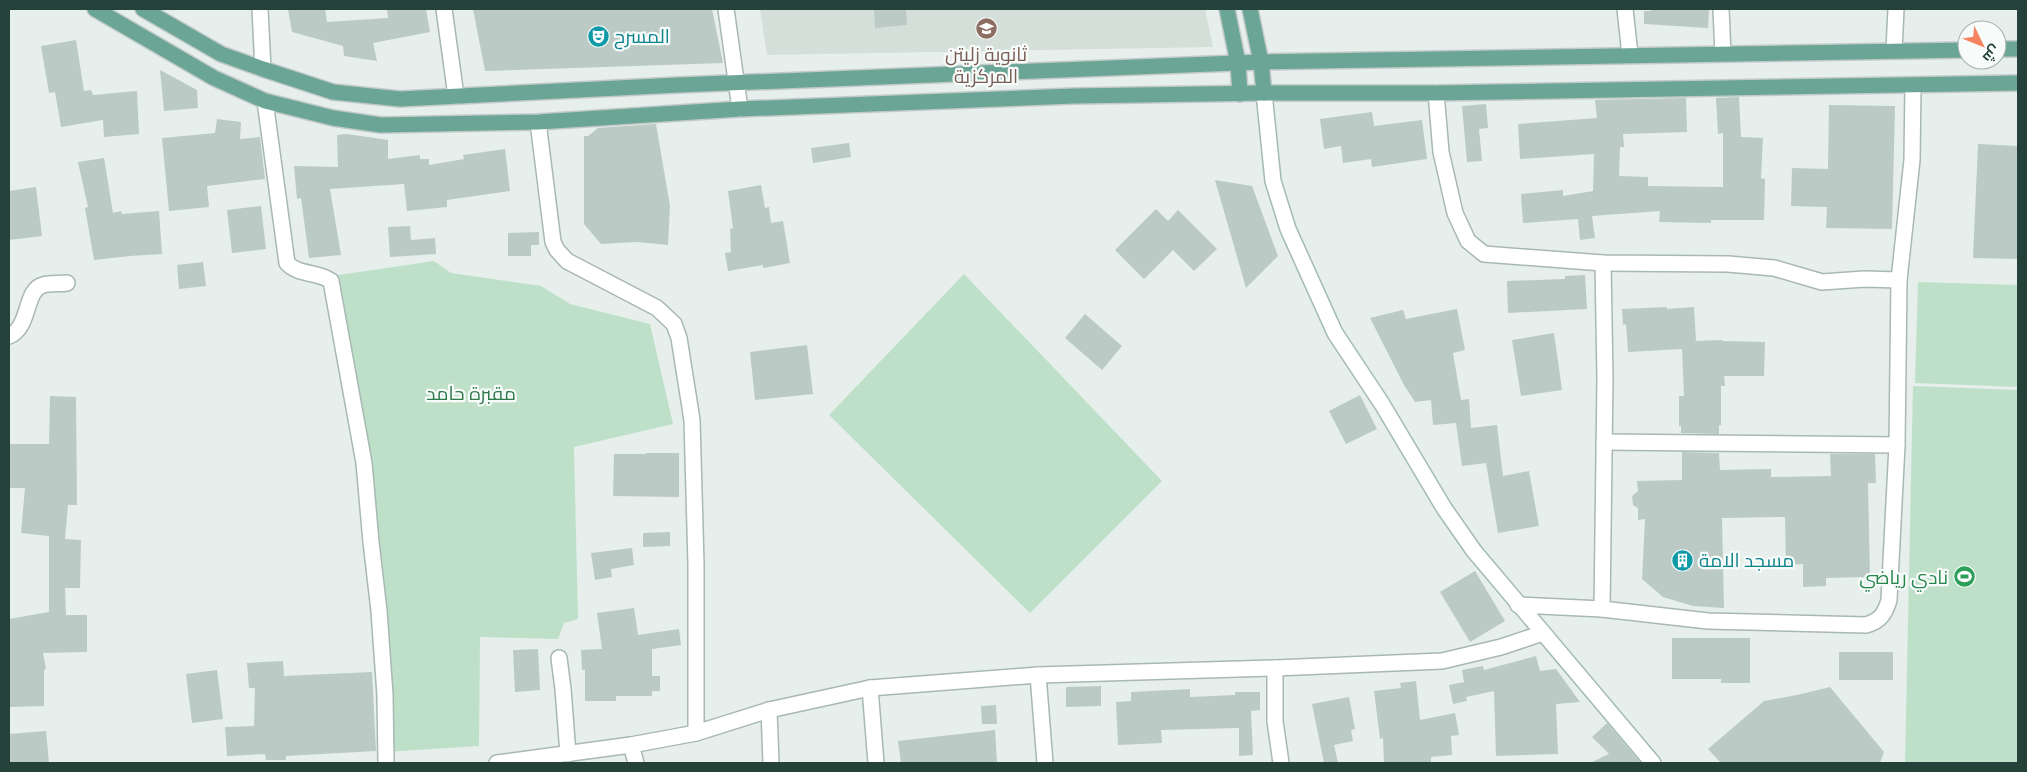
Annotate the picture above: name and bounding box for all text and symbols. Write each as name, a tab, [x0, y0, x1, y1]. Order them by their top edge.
school or university icon: ثانوية زليتن المركزية	[974, 16, 998, 40]
north arrow	[1957, 20, 2007, 70]
theatre icon: المسرح	[586, 24, 610, 48]
place label: المسرح	[614, 26, 670, 50]
text: ش	[1979, 41, 2003, 66]
place label: ثانوية زليتن المركزية	[945, 44, 1027, 88]
park label: مقبرة حامد	[426, 383, 516, 405]
building icon: مسجد الامة	[1671, 548, 1695, 572]
place label: مسجد الامة	[1699, 550, 1794, 572]
sports icon: نادي رياضي	[1952, 565, 1976, 589]
place label: نادي رياضي	[1859, 567, 1948, 592]

